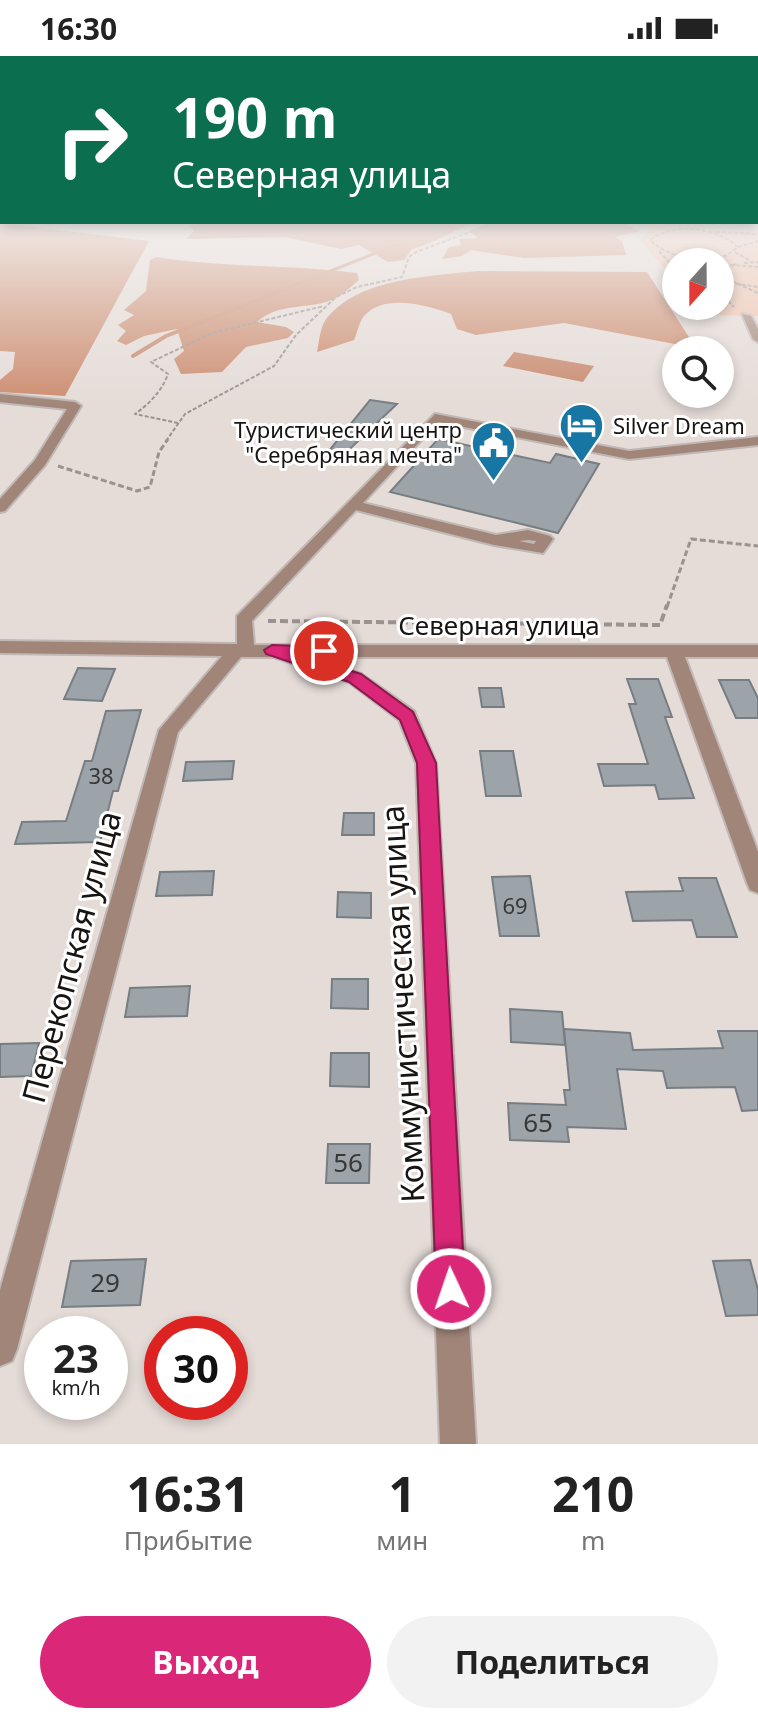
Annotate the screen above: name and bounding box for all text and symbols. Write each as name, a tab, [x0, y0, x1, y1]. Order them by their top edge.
text: 16:30	[40, 8, 117, 49]
text: 190 m	[172, 78, 337, 154]
icon: right	[40, 88, 144, 192]
text: Северная улица	[172, 150, 451, 199]
north arrow	[662, 248, 734, 320]
map controls	[662, 248, 734, 408]
button: search	[662, 336, 734, 408]
hotel icon: Silver Dream	[558, 402, 606, 465]
place label: Silver Dream	[613, 410, 745, 440]
place label: Туристический центр "Серебряная мечта"	[234, 414, 462, 469]
public building icon: Туристический центр "Серебряная мечта"	[469, 419, 517, 482]
street label: Северная улица	[398, 607, 600, 643]
pin	[290, 617, 358, 685]
icon: arrive	[302, 629, 346, 673]
house number: 38	[88, 760, 114, 790]
street label: Коммунистическая улица	[370, 804, 433, 1204]
street label: Перекопская улица	[11, 806, 130, 1107]
house number: 69	[502, 890, 528, 920]
house number: 65	[523, 1104, 553, 1140]
house number: 56	[333, 1144, 363, 1180]
position arrow	[409, 1247, 493, 1331]
house number: 29	[90, 1264, 120, 1300]
speed limit sign: 30	[144, 1316, 248, 1420]
text: 23	[53, 1330, 99, 1385]
text: km/h	[51, 1374, 101, 1401]
text: 16:31	[126, 1461, 250, 1526]
text: 1	[388, 1461, 416, 1526]
text: 210	[552, 1461, 634, 1526]
text: Прибытие	[124, 1522, 253, 1558]
text: мин	[376, 1522, 428, 1558]
text: m	[581, 1522, 605, 1558]
button: Выход	[40, 1616, 371, 1708]
button: Поделиться	[387, 1616, 718, 1708]

